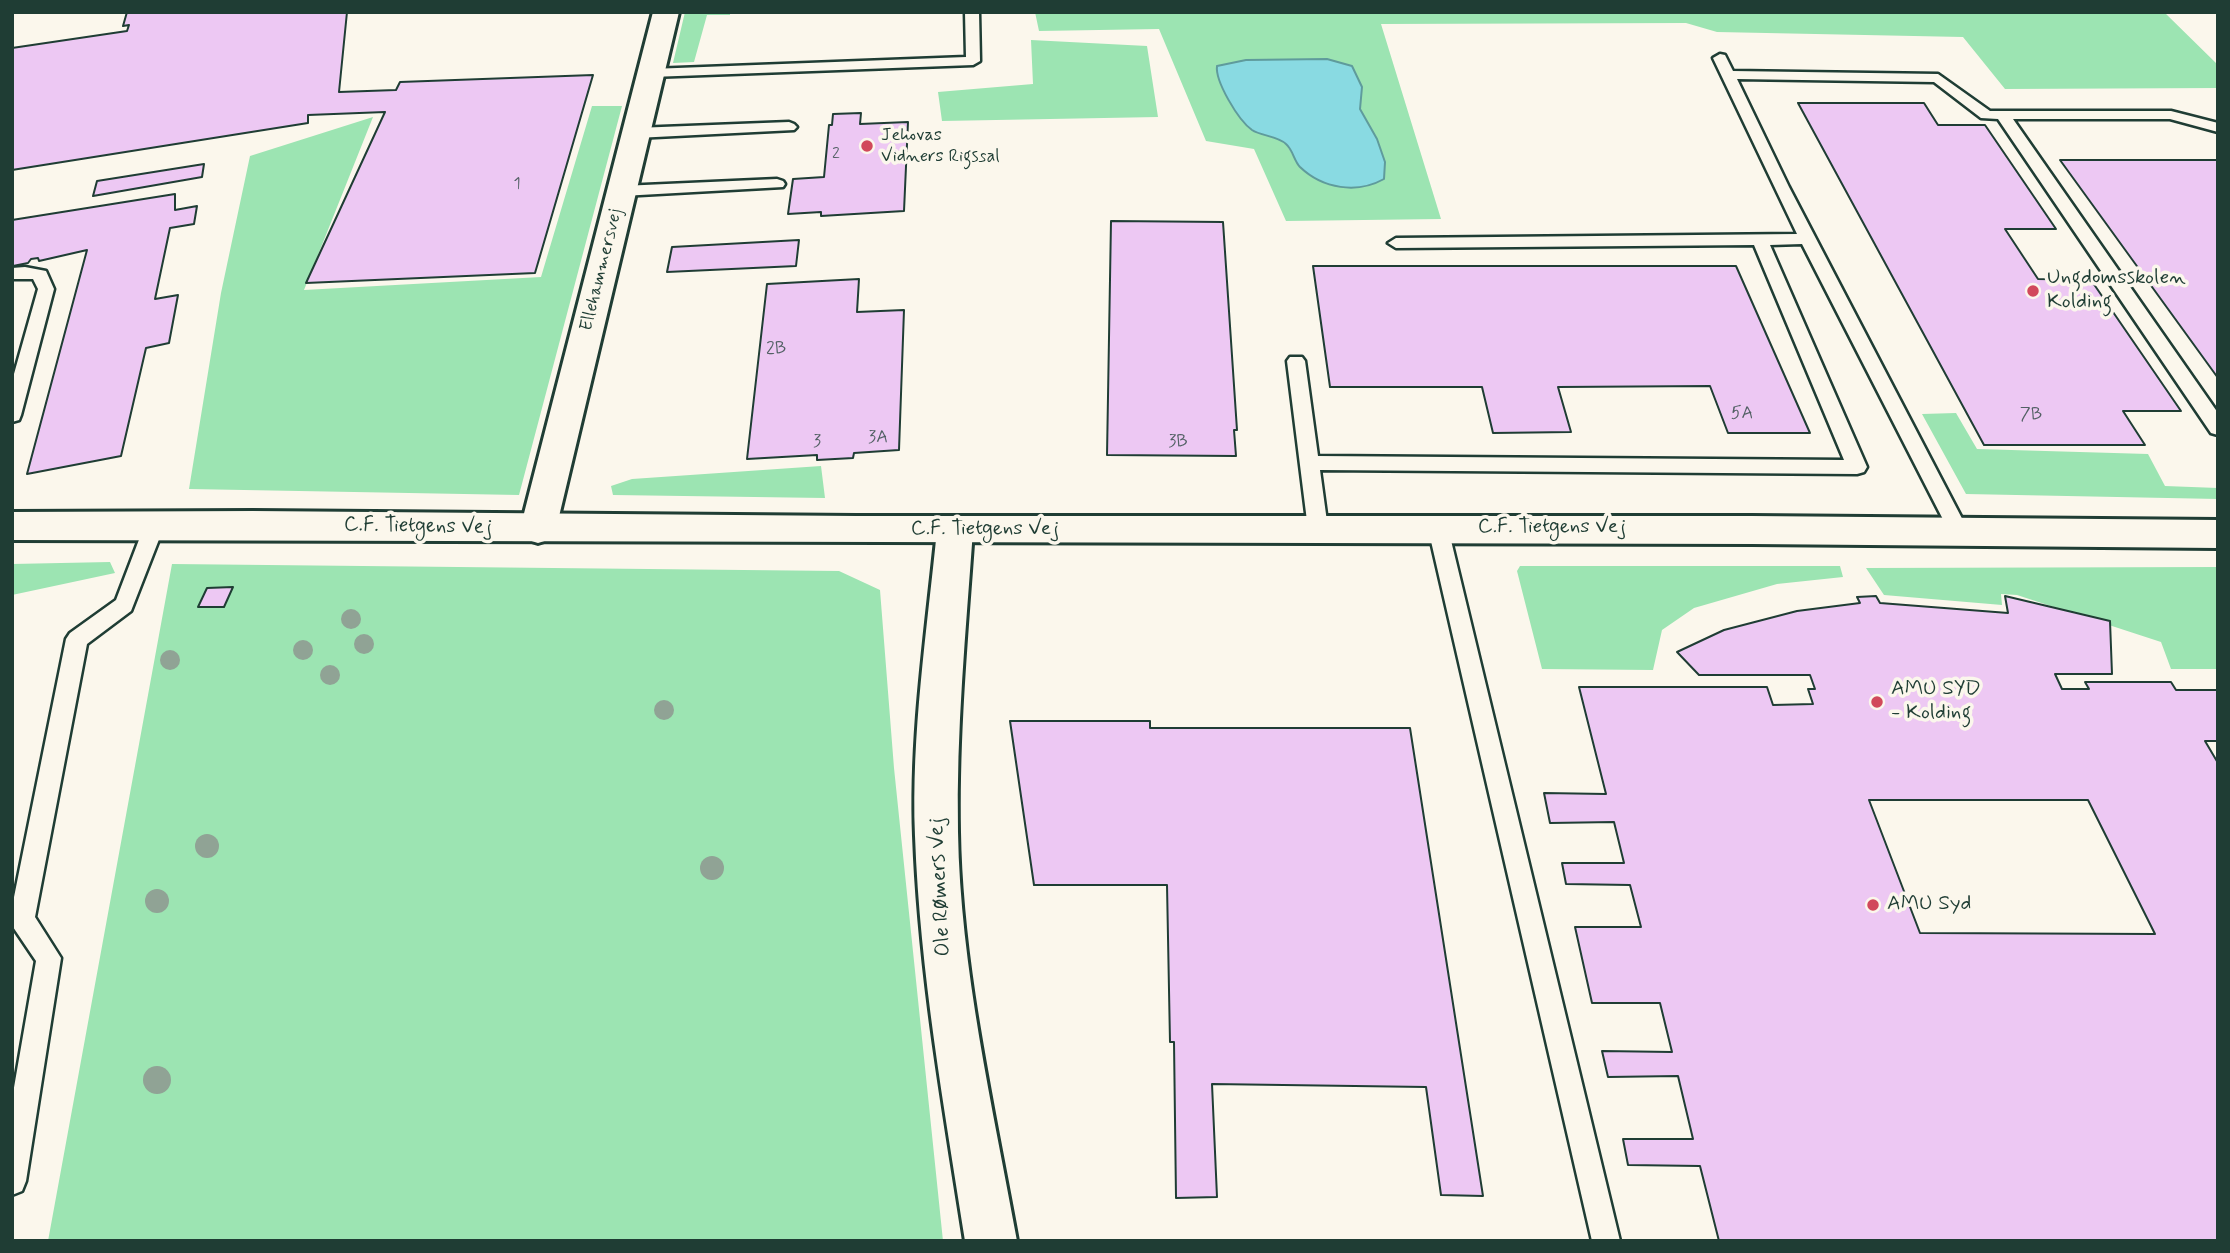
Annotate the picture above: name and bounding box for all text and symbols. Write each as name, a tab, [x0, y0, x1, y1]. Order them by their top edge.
place label: Jehovas Vidners Rigssal	[881, 125, 1000, 168]
marker: Jehovas Vidners Rigssal	[859, 138, 875, 154]
house number: 2	[832, 145, 840, 165]
house number: 1	[513, 175, 521, 195]
street label: Ellehammersvej	[576, 207, 628, 333]
place label: Ungdomsskolen Kolding	[2047, 266, 2186, 316]
marker: Ungdomsskolen Kolding	[2025, 283, 2041, 299]
house number: 2B	[766, 338, 786, 360]
house number: 5A	[1731, 403, 1753, 425]
house number: 7B	[2020, 404, 2042, 426]
house number: 3A	[868, 427, 888, 449]
house number: 3	[813, 431, 821, 453]
house number: 3B	[1168, 431, 1188, 453]
street label: C.F. Tietgens Vej	[344, 513, 492, 541]
street label: C.F. Tietgens Vej	[1478, 515, 1626, 541]
street label: C.F. Tietgens Vej	[911, 517, 1059, 543]
place label: AMU SYD - Kolding	[1891, 677, 1981, 727]
marker: AMU SYD - Kolding	[1869, 694, 1885, 710]
street label: Ole Rømers Vej	[925, 817, 957, 957]
place label: AMU Syd	[1887, 892, 1971, 918]
marker: AMU Syd	[1865, 897, 1881, 913]

